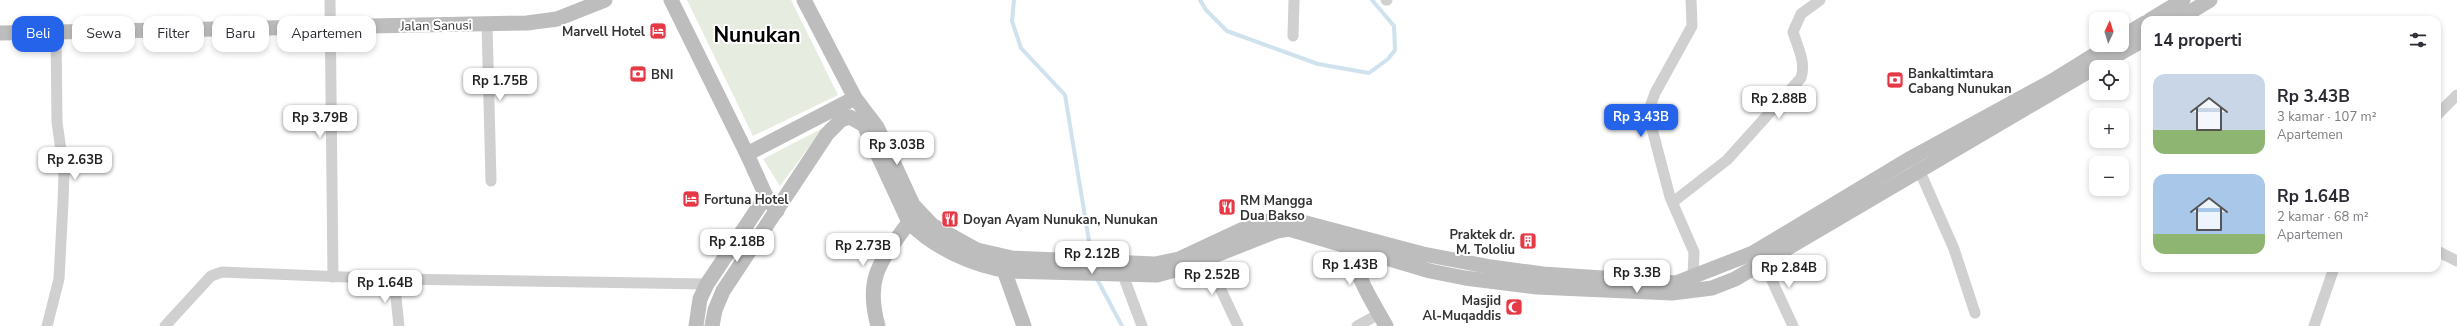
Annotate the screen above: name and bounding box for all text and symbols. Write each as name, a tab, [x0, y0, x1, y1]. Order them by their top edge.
north arrow	[2089, 12, 2129, 52]
map controls	[2089, 12, 2129, 196]
chip: Beli	[12, 16, 64, 52]
chip: Sewa	[72, 16, 135, 52]
chip: Filter	[143, 16, 204, 52]
chip: Baru	[212, 16, 269, 52]
chip: Apartemen	[277, 16, 376, 52]
street label: Jalan Sanusi	[399, 16, 472, 36]
hotel icon: Marvell Hotel	[648, 21, 668, 41]
district label: Nunukan	[713, 21, 801, 49]
place label: Marvell Hotel	[562, 23, 646, 41]
text: 14 properti	[2153, 29, 2242, 52]
icon: filters	[2407, 29, 2429, 51]
button: locate	[2089, 60, 2129, 100]
bank icon: BNI	[628, 64, 648, 84]
place label: Bankaltimtara Cabang Nunukan	[1908, 65, 2012, 98]
place label: BNI	[651, 66, 673, 84]
pin: Rp 1.75B	[459, 68, 541, 102]
bank icon: Bankaltimtara Cabang Nunukan	[1885, 70, 1905, 90]
text: Rp 1.75B	[472, 72, 528, 90]
text: Rp 3.43B	[2277, 85, 2350, 108]
pin: Rp 2.88B	[1738, 86, 1820, 120]
text: Rp 2.88B	[1751, 90, 1807, 108]
icon: home	[2185, 90, 2233, 138]
pin: Rp 3.43B	[1600, 104, 1682, 138]
pin: Rp 3.79B	[279, 105, 361, 139]
text: Rp 3.43B	[1613, 108, 1669, 126]
button: +	[2089, 108, 2129, 148]
text: 3 kamar · 107 m²	[2277, 108, 2377, 126]
text: Rp 3.79B	[292, 109, 348, 127]
text: Apartemen	[2277, 126, 2343, 144]
pin: Rp 3.03B	[856, 132, 938, 166]
text: Rp 3.03B	[869, 136, 925, 154]
pin: Rp 2.63B	[34, 147, 116, 181]
text: Rp 2.63B	[47, 151, 103, 169]
button: −	[2089, 156, 2129, 196]
text: Rp 1.64B	[2277, 185, 2350, 208]
hotel icon: Fortuna Hotel	[681, 189, 701, 209]
icon: home	[2185, 190, 2233, 238]
place label: Fortuna Hotel	[704, 191, 789, 209]
place label: RM Mangga Dua Bakso	[1240, 192, 1313, 225]
restaurant icon: RM Mangga Dua Bakso	[1217, 197, 1237, 217]
text: 2 kamar · 68 m²	[2277, 208, 2369, 226]
restaurant icon: Doyan Ayam Nunukan, Nunukan	[940, 209, 960, 229]
place label: Doyan Ayam Nunukan, Nunukan	[963, 211, 1158, 229]
place label: Praktek dr. M. Tololiu	[1449, 226, 1515, 259]
text: Apartemen	[2277, 226, 2343, 244]
pin: Rp 2.18B	[696, 229, 778, 263]
building icon: Praktek dr. M. Tololiu	[1518, 231, 1538, 251]
text: Rp 2.18B	[709, 233, 765, 251]
pin: Rp 2.73B	[822, 233, 904, 267]
text: Rp 2.73B	[835, 237, 891, 255]
pin: Rp 2.12B	[1051, 241, 1133, 275]
text: Rp 2.12B	[1064, 245, 1120, 263]
pin: Rp 1.43B	[1309, 252, 1391, 286]
pin: Rp 2.84B	[1748, 255, 1830, 289]
text: Rp 1.43B	[1322, 256, 1378, 274]
text: Rp 2.84B	[1761, 259, 1817, 277]
pin: Rp 3.3B	[1600, 260, 1674, 294]
pin: Rp 2.52B	[1171, 262, 1253, 296]
text: Rp 3.3B	[1613, 264, 1661, 282]
text: Rp 2.52B	[1184, 266, 1240, 284]
pin: Rp 1.64B	[344, 270, 426, 304]
text: Rp 1.64B	[357, 274, 413, 292]
place label: Masjid Al-Muqaddis	[1423, 292, 1501, 325]
mosque icon: Masjid Al-Muqaddis	[1504, 297, 1524, 317]

